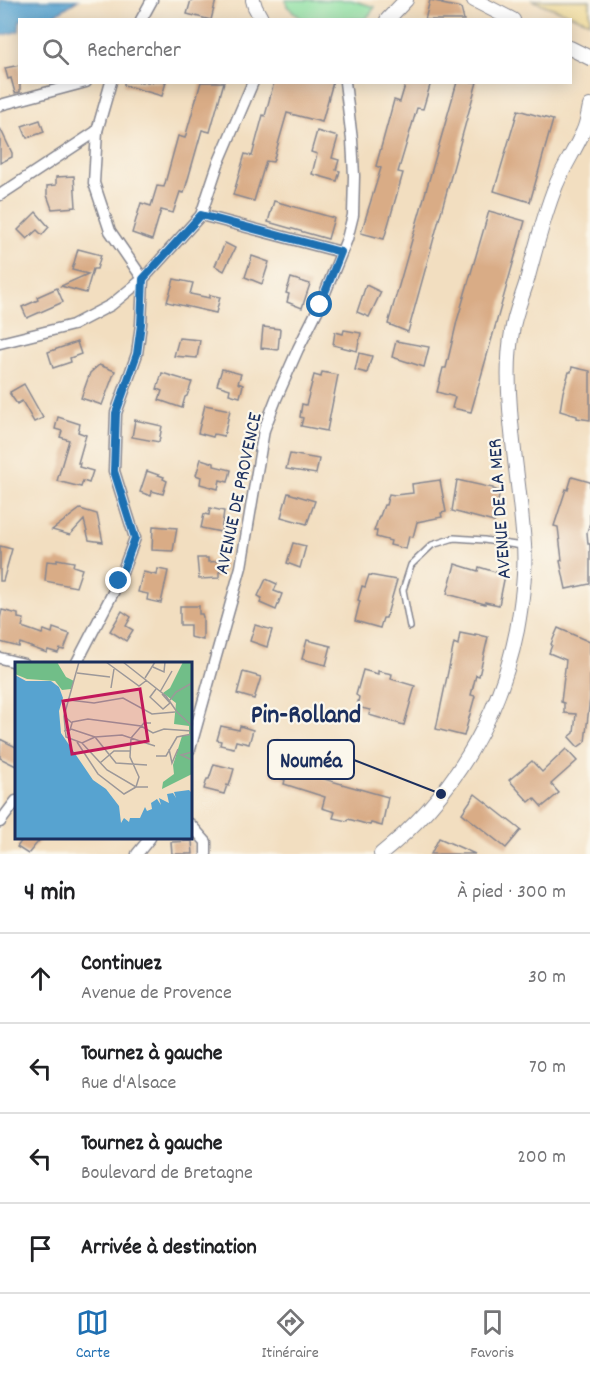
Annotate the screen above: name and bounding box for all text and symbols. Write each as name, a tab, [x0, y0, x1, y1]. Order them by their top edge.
search box	[18, 18, 572, 84]
icon: search	[39, 35, 72, 68]
text: Rechercher	[87, 36, 181, 67]
route start	[306, 291, 332, 317]
street label: AVENUE DE PROVENCE	[209, 410, 271, 577]
street label: AVENUE DE LA MER	[482, 437, 520, 580]
route end	[105, 567, 131, 593]
inset map	[15, 662, 192, 839]
district label: Pin-Rolland	[251, 698, 361, 735]
callout: Nouméa	[268, 740, 354, 779]
text: Nouméa	[280, 748, 343, 778]
text: 4 min	[24, 875, 75, 912]
text: À pied · 300 m	[457, 879, 566, 907]
text: Continuez	[81, 949, 162, 980]
icon: ahead	[24, 962, 57, 995]
text: 30 m	[528, 964, 566, 992]
text: Avenue de Provence	[81, 980, 232, 1008]
text: Tournez à gauche	[81, 1039, 223, 1070]
icon: left	[24, 1052, 57, 1085]
text: 70 m	[529, 1054, 566, 1082]
text: Rue d'Alsace	[81, 1070, 176, 1098]
text: Tournez à gauche	[81, 1129, 223, 1160]
icon: left	[24, 1142, 57, 1175]
text: 200 m	[517, 1144, 566, 1172]
text: Boulevard de Bretagne	[81, 1160, 253, 1188]
icon: arrive	[24, 1232, 57, 1265]
text: Arrivée à destination	[81, 1233, 257, 1264]
tab: Carte	[76, 1306, 110, 1365]
tab: Itinéraire	[261, 1306, 319, 1365]
tab: Favoris	[470, 1306, 514, 1365]

